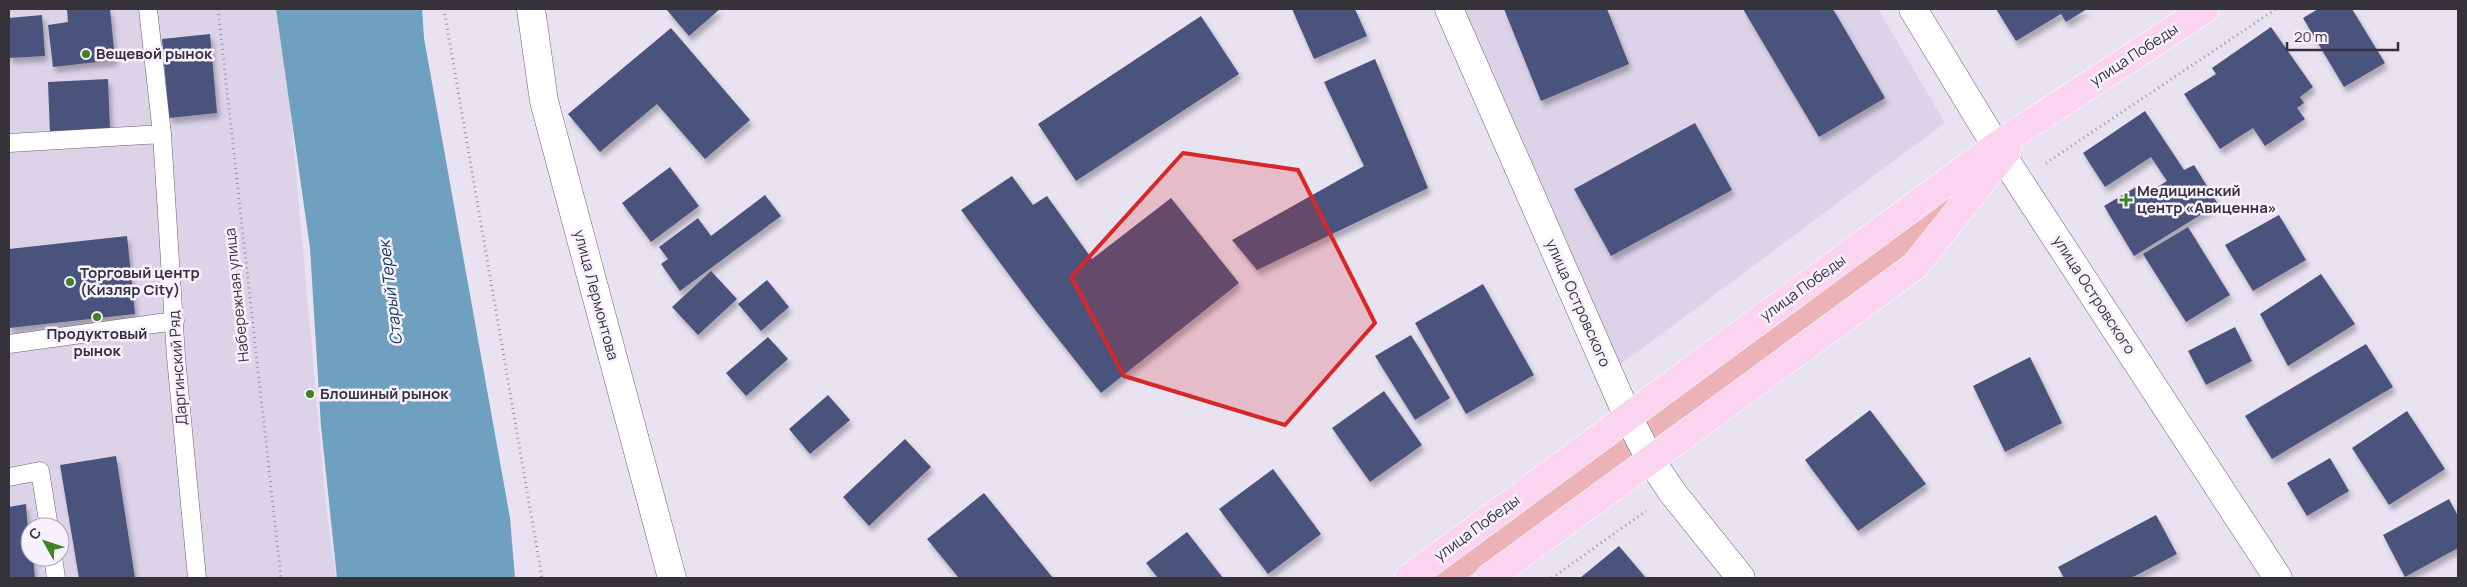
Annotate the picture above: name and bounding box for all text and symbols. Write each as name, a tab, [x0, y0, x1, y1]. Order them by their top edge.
street label: улица Победы	[2086, 18, 2182, 91]
scale bar	[2287, 20, 2398, 52]
text: 20 m	[2294, 26, 2327, 47]
place label: Вещевой рынок	[96, 43, 213, 64]
marker: Вещевой рынок	[80, 48, 92, 60]
place label: Медицинский центр «Авиценна»	[2137, 180, 2277, 218]
marker: Медицинский центр «Авиценна»	[2119, 193, 2133, 207]
street label: Набережная улица	[219, 227, 254, 363]
street label: улица Лермонтова	[569, 227, 624, 362]
street label: улица Островского	[2048, 231, 2141, 358]
street label: улица Островского	[1541, 236, 1616, 370]
water label: Старый Терек	[372, 237, 407, 347]
street label: улица Победы	[1756, 249, 1850, 326]
place label: Торговый центр (Кизляр City)	[80, 262, 200, 300]
marker: Торговый центр (Кизляр City)	[64, 276, 76, 288]
street label: Даргинский Ряд	[163, 310, 192, 426]
marker: Продуктовый рынок	[91, 311, 103, 323]
place label: Продуктовый рынок	[46, 323, 148, 361]
place label: Блошиный рынок	[320, 383, 449, 404]
marker: Блошиный рынок	[304, 388, 316, 400]
street label: улица Победы	[1430, 489, 1524, 566]
north arrow	[20, 517, 70, 567]
text: С	[24, 523, 45, 543]

